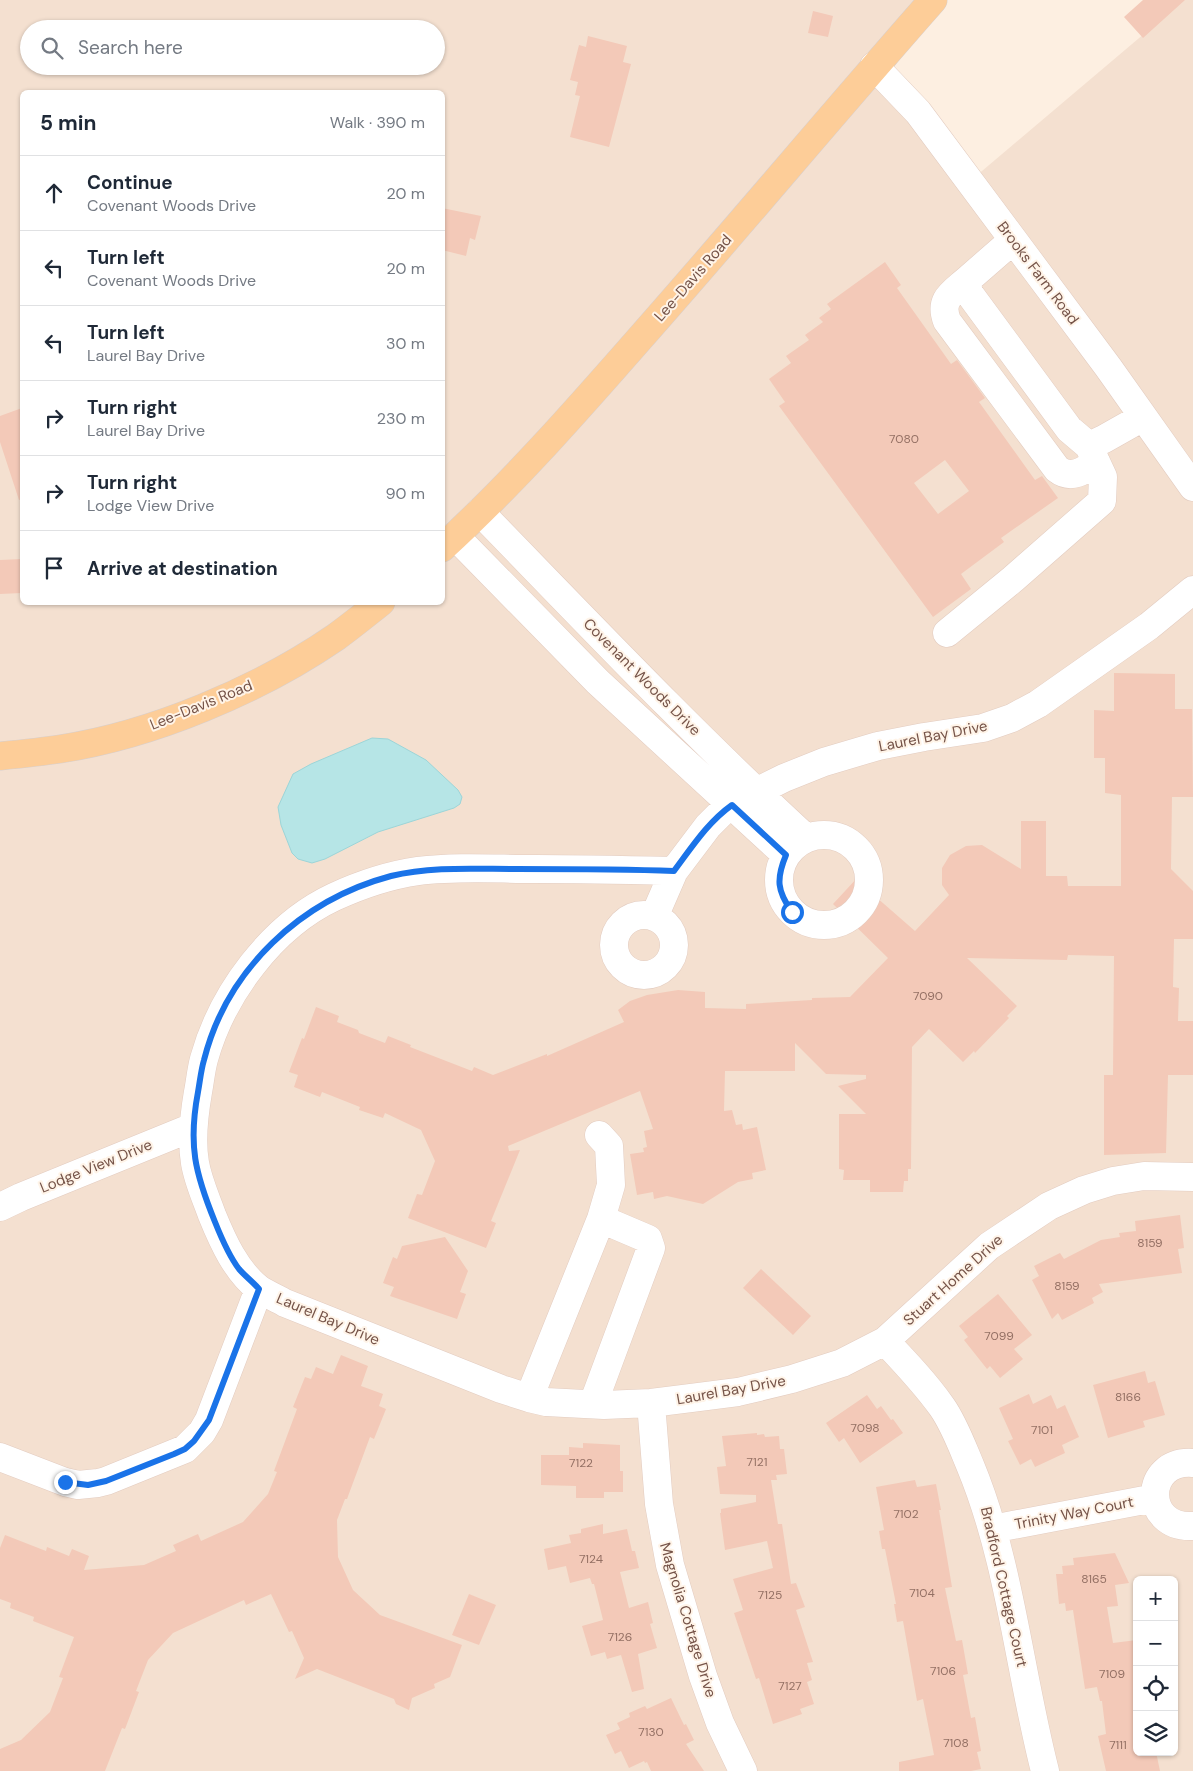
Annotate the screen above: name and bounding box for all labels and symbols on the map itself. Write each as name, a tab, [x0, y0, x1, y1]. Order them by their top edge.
street label: Brooks Farm Road	[993, 217, 1083, 329]
street label: Lee-Davis Road	[650, 230, 736, 326]
house number: 7080	[889, 431, 919, 447]
street label: Covenant Woods Drive	[579, 614, 705, 740]
street label: Lee-Davis Road	[147, 675, 255, 735]
street label: Laurel Bay Drive	[877, 716, 989, 756]
route start	[781, 901, 804, 924]
house number: 7090	[913, 988, 943, 1004]
street label: Lodge View Drive	[37, 1134, 155, 1198]
street label: Stuart Home Drive	[899, 1230, 1007, 1330]
house number: 8159	[1137, 1235, 1163, 1251]
house number: 8159	[1054, 1278, 1080, 1294]
street label: Laurel Bay Drive	[273, 1288, 383, 1350]
house number: 7099	[984, 1328, 1014, 1344]
street label: Laurel Bay Drive	[675, 1371, 787, 1409]
house number: 8166	[1115, 1389, 1141, 1405]
house number: 7098	[850, 1420, 880, 1436]
house number: 7101	[1031, 1422, 1053, 1438]
house number: 7121	[747, 1454, 767, 1470]
house number: 7122	[569, 1455, 593, 1471]
route end	[54, 1471, 77, 1494]
street label: Trinity Way Court	[1013, 1492, 1135, 1534]
street label: Bradford Cottage Court	[976, 1505, 1032, 1669]
house number: 7102	[893, 1506, 919, 1522]
street label: Magnolia Cottage Drive	[655, 1540, 721, 1700]
house number: 7124	[579, 1551, 603, 1567]
house number: 8165	[1081, 1571, 1107, 1587]
house number: 7104	[909, 1585, 935, 1601]
house number: 7125	[758, 1587, 782, 1603]
house number: 7126	[608, 1629, 632, 1645]
house number: 7106	[930, 1663, 956, 1679]
house number: 7109	[1099, 1666, 1125, 1682]
house number: 7127	[778, 1678, 802, 1694]
house number: 7130	[638, 1724, 664, 1740]
house number: 7108	[943, 1735, 969, 1751]
house number: 7111	[1109, 1737, 1127, 1753]

